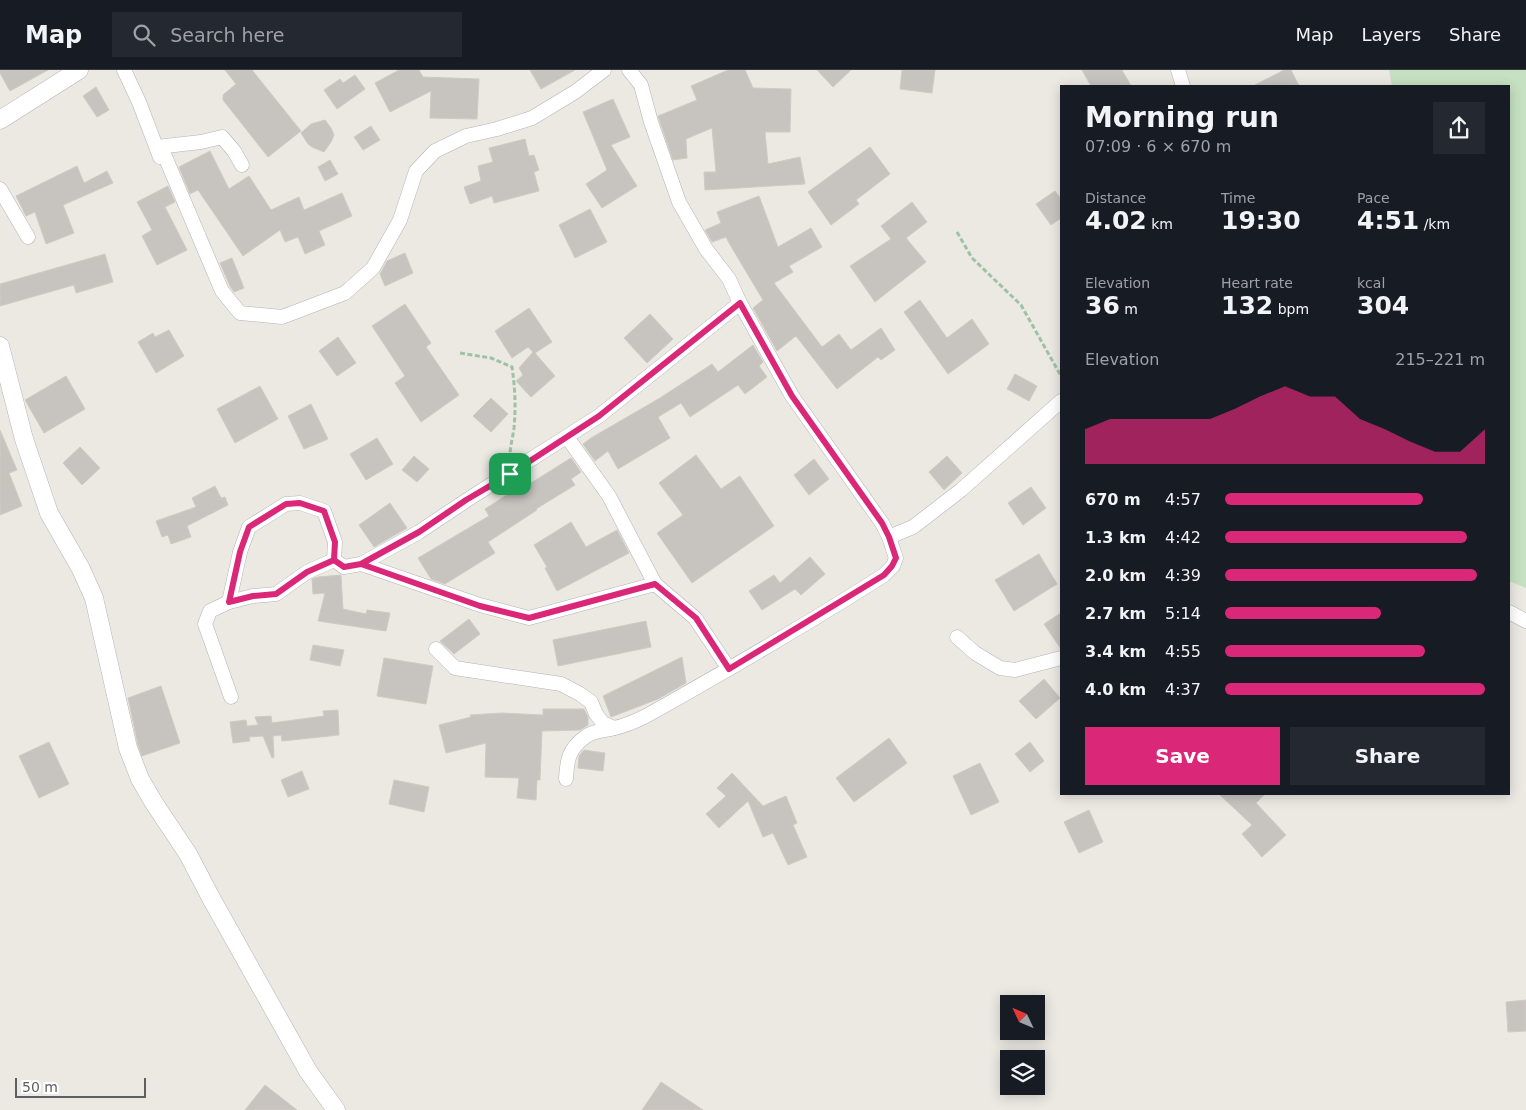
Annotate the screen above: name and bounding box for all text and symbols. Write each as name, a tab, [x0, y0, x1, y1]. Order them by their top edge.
search box	[112, 12, 462, 57]
text: Map	[25, 21, 82, 49]
icon: search	[130, 21, 158, 49]
text: Search here	[170, 24, 284, 46]
text: Map	[1295, 24, 1333, 45]
text: Layers	[1361, 24, 1421, 45]
text: Share	[1449, 24, 1501, 45]
text: Morning run	[1085, 101, 1279, 134]
button: share	[1433, 102, 1485, 154]
text: 07:09 · 6 × 670 m	[1085, 137, 1231, 156]
text: Distance	[1085, 190, 1146, 206]
text: Time	[1221, 190, 1255, 206]
text: Pace	[1357, 190, 1390, 206]
text: 4.02	[1085, 206, 1147, 235]
text: 19:30	[1221, 206, 1301, 235]
text: 4:51	[1357, 206, 1419, 235]
text: km	[1147, 216, 1173, 232]
text: /km	[1419, 216, 1450, 232]
text: Elevation	[1085, 275, 1150, 291]
text: Heart rate	[1221, 275, 1293, 291]
text: kcal	[1357, 275, 1385, 291]
text: 36	[1085, 291, 1120, 320]
text: 132	[1221, 291, 1273, 320]
text: 304	[1357, 291, 1409, 320]
text: m	[1120, 301, 1138, 317]
text: bpm	[1273, 301, 1309, 317]
text: Elevation	[1085, 350, 1159, 369]
text: 215–221 m	[1395, 350, 1485, 369]
pin	[489, 453, 531, 495]
icon: arrive	[496, 460, 524, 488]
text: 670 m	[1085, 490, 1141, 509]
text: 4:57	[1165, 490, 1201, 509]
text: 1.3 km	[1085, 528, 1146, 547]
text: 4:42	[1165, 528, 1201, 547]
text: 2.0 km	[1085, 566, 1146, 585]
text: 4:39	[1165, 566, 1201, 585]
text: 2.7 km	[1085, 604, 1146, 623]
text: 5:14	[1165, 604, 1201, 623]
text: 3.4 km	[1085, 642, 1146, 661]
text: 4:55	[1165, 642, 1201, 661]
text: 4.0 km	[1085, 680, 1146, 699]
text: 4:37	[1165, 680, 1201, 699]
button: Save	[1085, 727, 1280, 785]
button: Share	[1290, 727, 1485, 785]
north arrow	[1000, 995, 1045, 1040]
map controls	[1000, 995, 1045, 1095]
button: layers	[1000, 1050, 1045, 1095]
scale bar	[15, 1075, 146, 1098]
text: 50 m	[22, 1079, 58, 1095]

